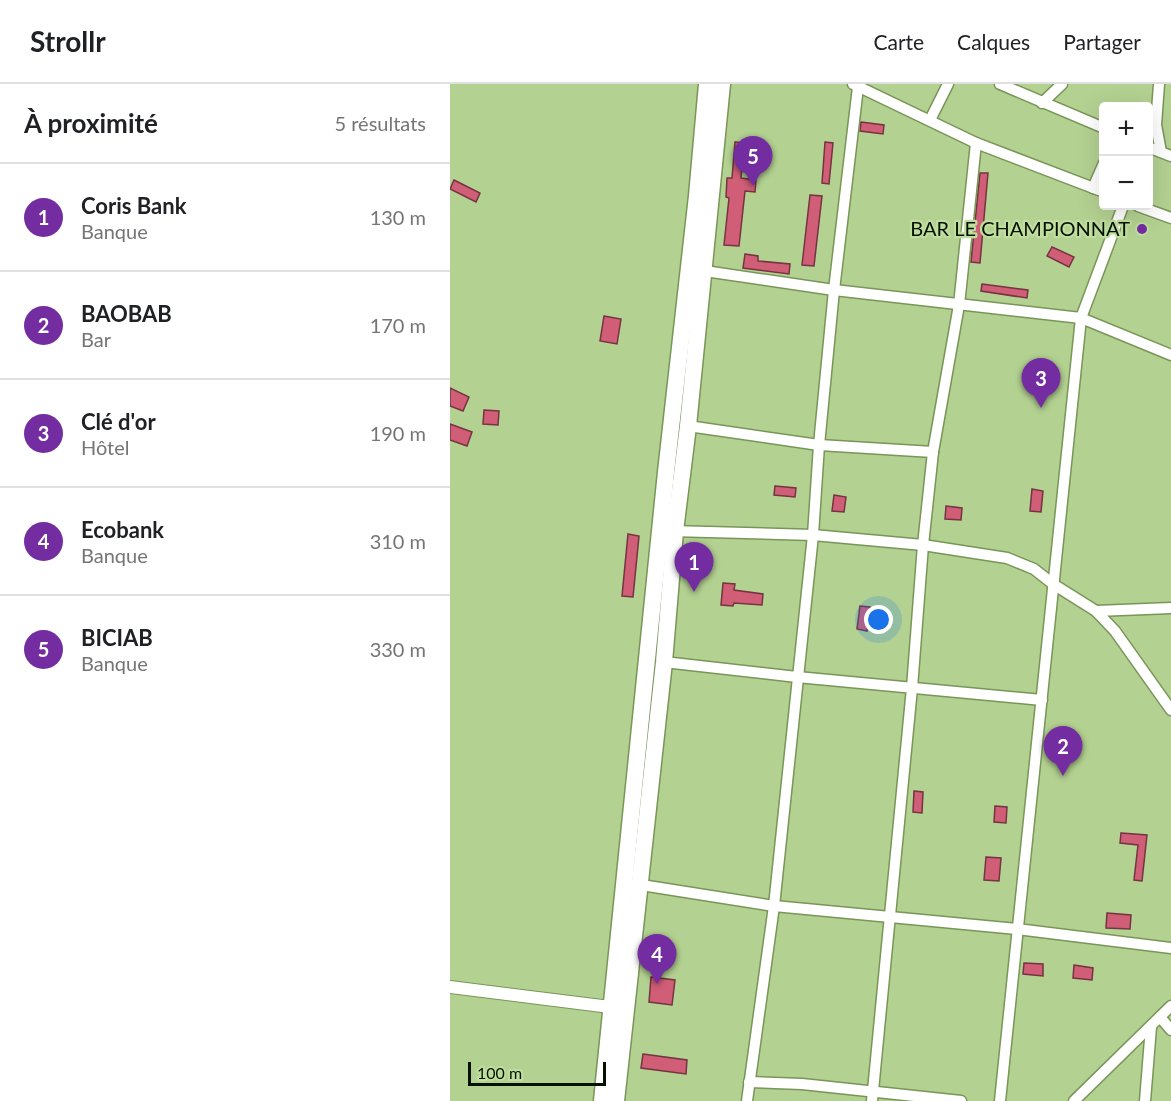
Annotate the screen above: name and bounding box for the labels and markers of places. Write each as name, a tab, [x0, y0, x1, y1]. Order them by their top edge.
pin: 5	[734, 136, 772, 186]
place label: BAR LE CHAMPIONNAT	[910, 216, 1130, 240]
marker: BAR LE CHAMPIONNAT	[1135, 222, 1149, 236]
pin: 3	[1022, 358, 1060, 408]
pin: 1	[674, 542, 714, 592]
pin: 2	[1044, 726, 1082, 776]
pin: 4	[638, 934, 676, 984]

